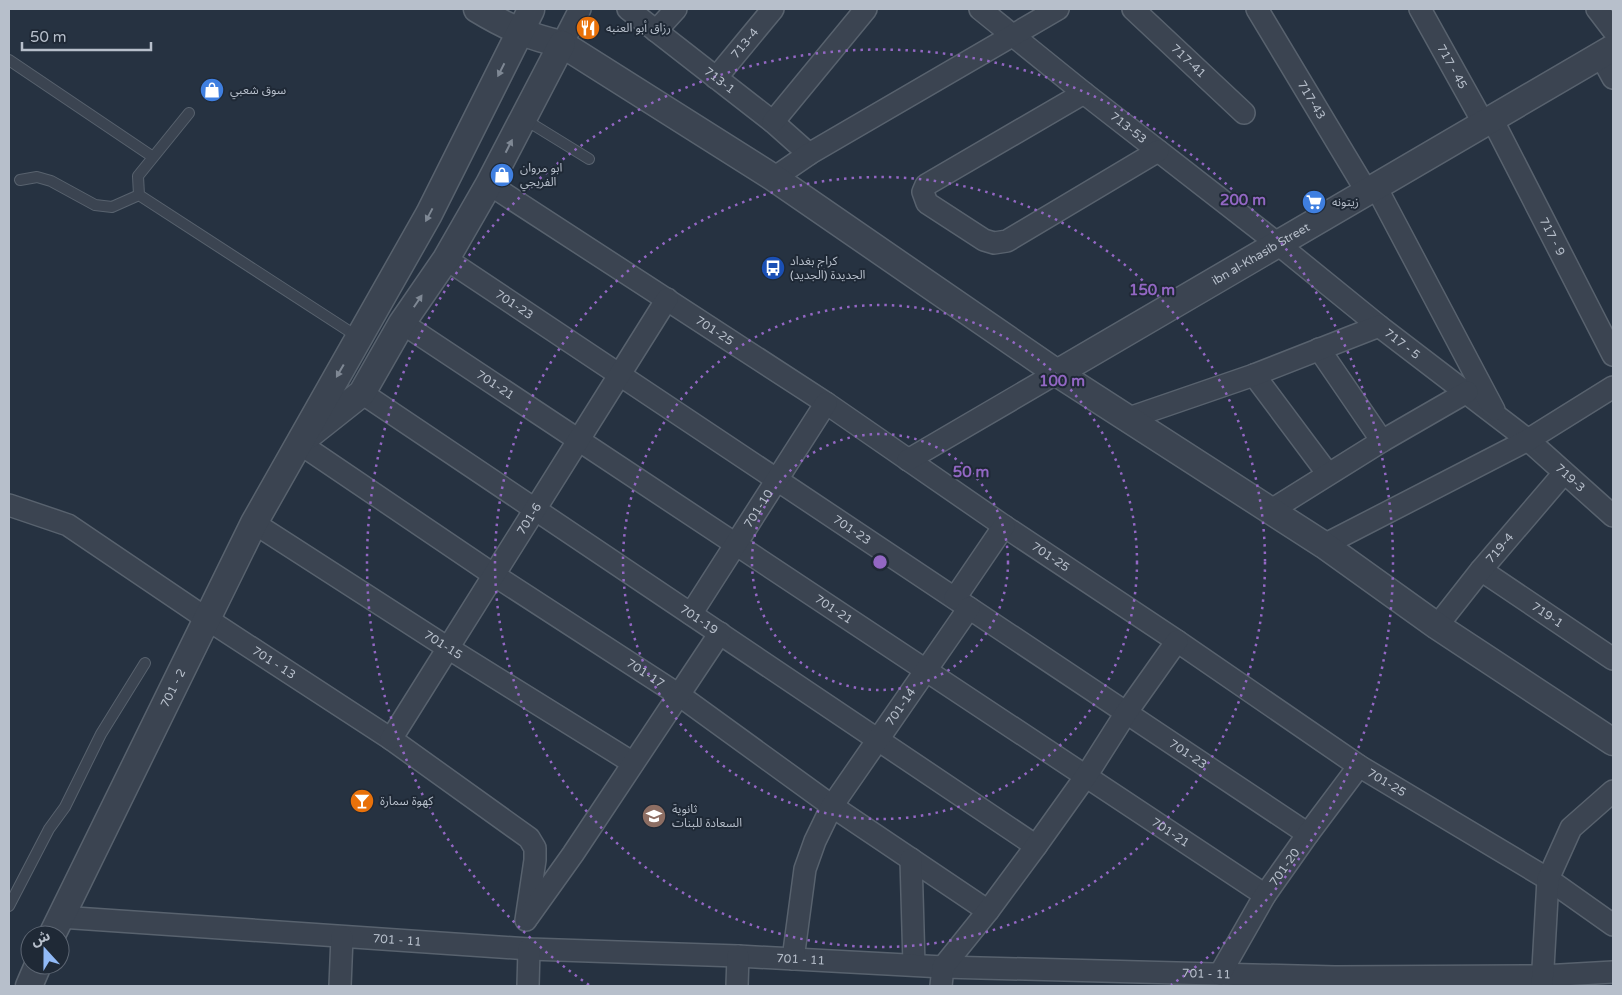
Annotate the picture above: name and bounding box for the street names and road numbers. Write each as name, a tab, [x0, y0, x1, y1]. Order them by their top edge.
street label: 713-4	[728, 25, 762, 61]
street label: 717-41	[1168, 41, 1209, 81]
street label: 717 - 45	[1434, 42, 1470, 91]
street label: 713-1	[701, 64, 738, 97]
street label: 717-43	[1295, 78, 1329, 122]
street label: 713-53	[1107, 109, 1150, 146]
street label: 717 - 9	[1537, 215, 1568, 258]
street label: ibn al-Khasib Street	[1209, 220, 1312, 288]
street label: 701-23	[493, 287, 536, 322]
street label: 701-25	[693, 313, 736, 348]
street label: 717 - 5	[1382, 326, 1423, 362]
street label: 701-21	[474, 367, 517, 402]
street label: 719-3	[1553, 461, 1588, 495]
street label: 701-10	[741, 487, 776, 530]
street label: 701-6	[514, 500, 544, 537]
street label: 701-23	[830, 512, 874, 547]
street label: 719-4	[1483, 530, 1517, 566]
street label: 701-25	[1029, 539, 1072, 574]
street label: 701-21	[812, 592, 855, 627]
street label: 719-1	[1529, 599, 1566, 630]
street label: 701-19	[677, 602, 721, 637]
street label: 701-15	[421, 627, 465, 662]
street label: 701 - 13	[250, 643, 298, 682]
street label: 701-17	[624, 656, 667, 691]
street label: 701 - 2	[158, 666, 188, 710]
street label: 701-14	[883, 685, 919, 728]
street label: 701-23	[1166, 736, 1210, 772]
street label: 701-25	[1365, 766, 1409, 799]
street label: 701-21	[1149, 815, 1192, 850]
street label: 701-20	[1267, 845, 1303, 889]
street label: 701 - 11	[372, 931, 422, 949]
street label: 701 - 11	[776, 951, 825, 968]
street label: 701 - 11	[1182, 966, 1231, 981]

